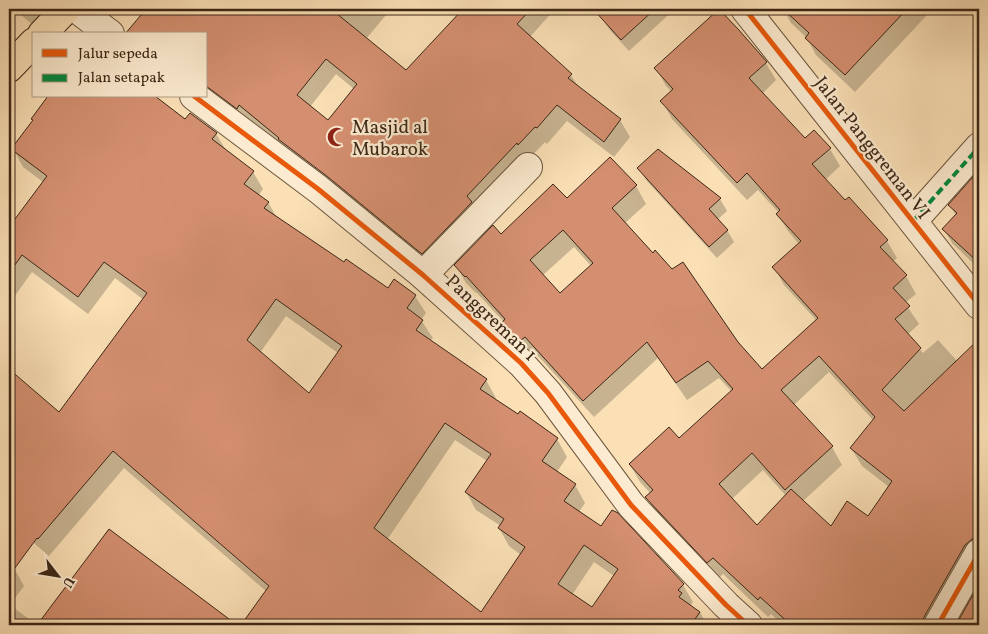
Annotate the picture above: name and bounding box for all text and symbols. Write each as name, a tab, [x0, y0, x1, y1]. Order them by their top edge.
legend	[32, 32, 208, 98]
text: Jalur sepeda	[78, 44, 158, 65]
text: Jalan setapak	[78, 68, 165, 89]
street label: Jalan Panggreman VI	[807, 71, 935, 225]
place label: Masjid al Mubarok	[352, 115, 428, 163]
mosque icon: Masjid al Mubarok	[326, 126, 348, 148]
street label: Panggreman 1	[439, 269, 542, 368]
north arrow	[32, 552, 82, 602]
text: U	[57, 573, 78, 591]

